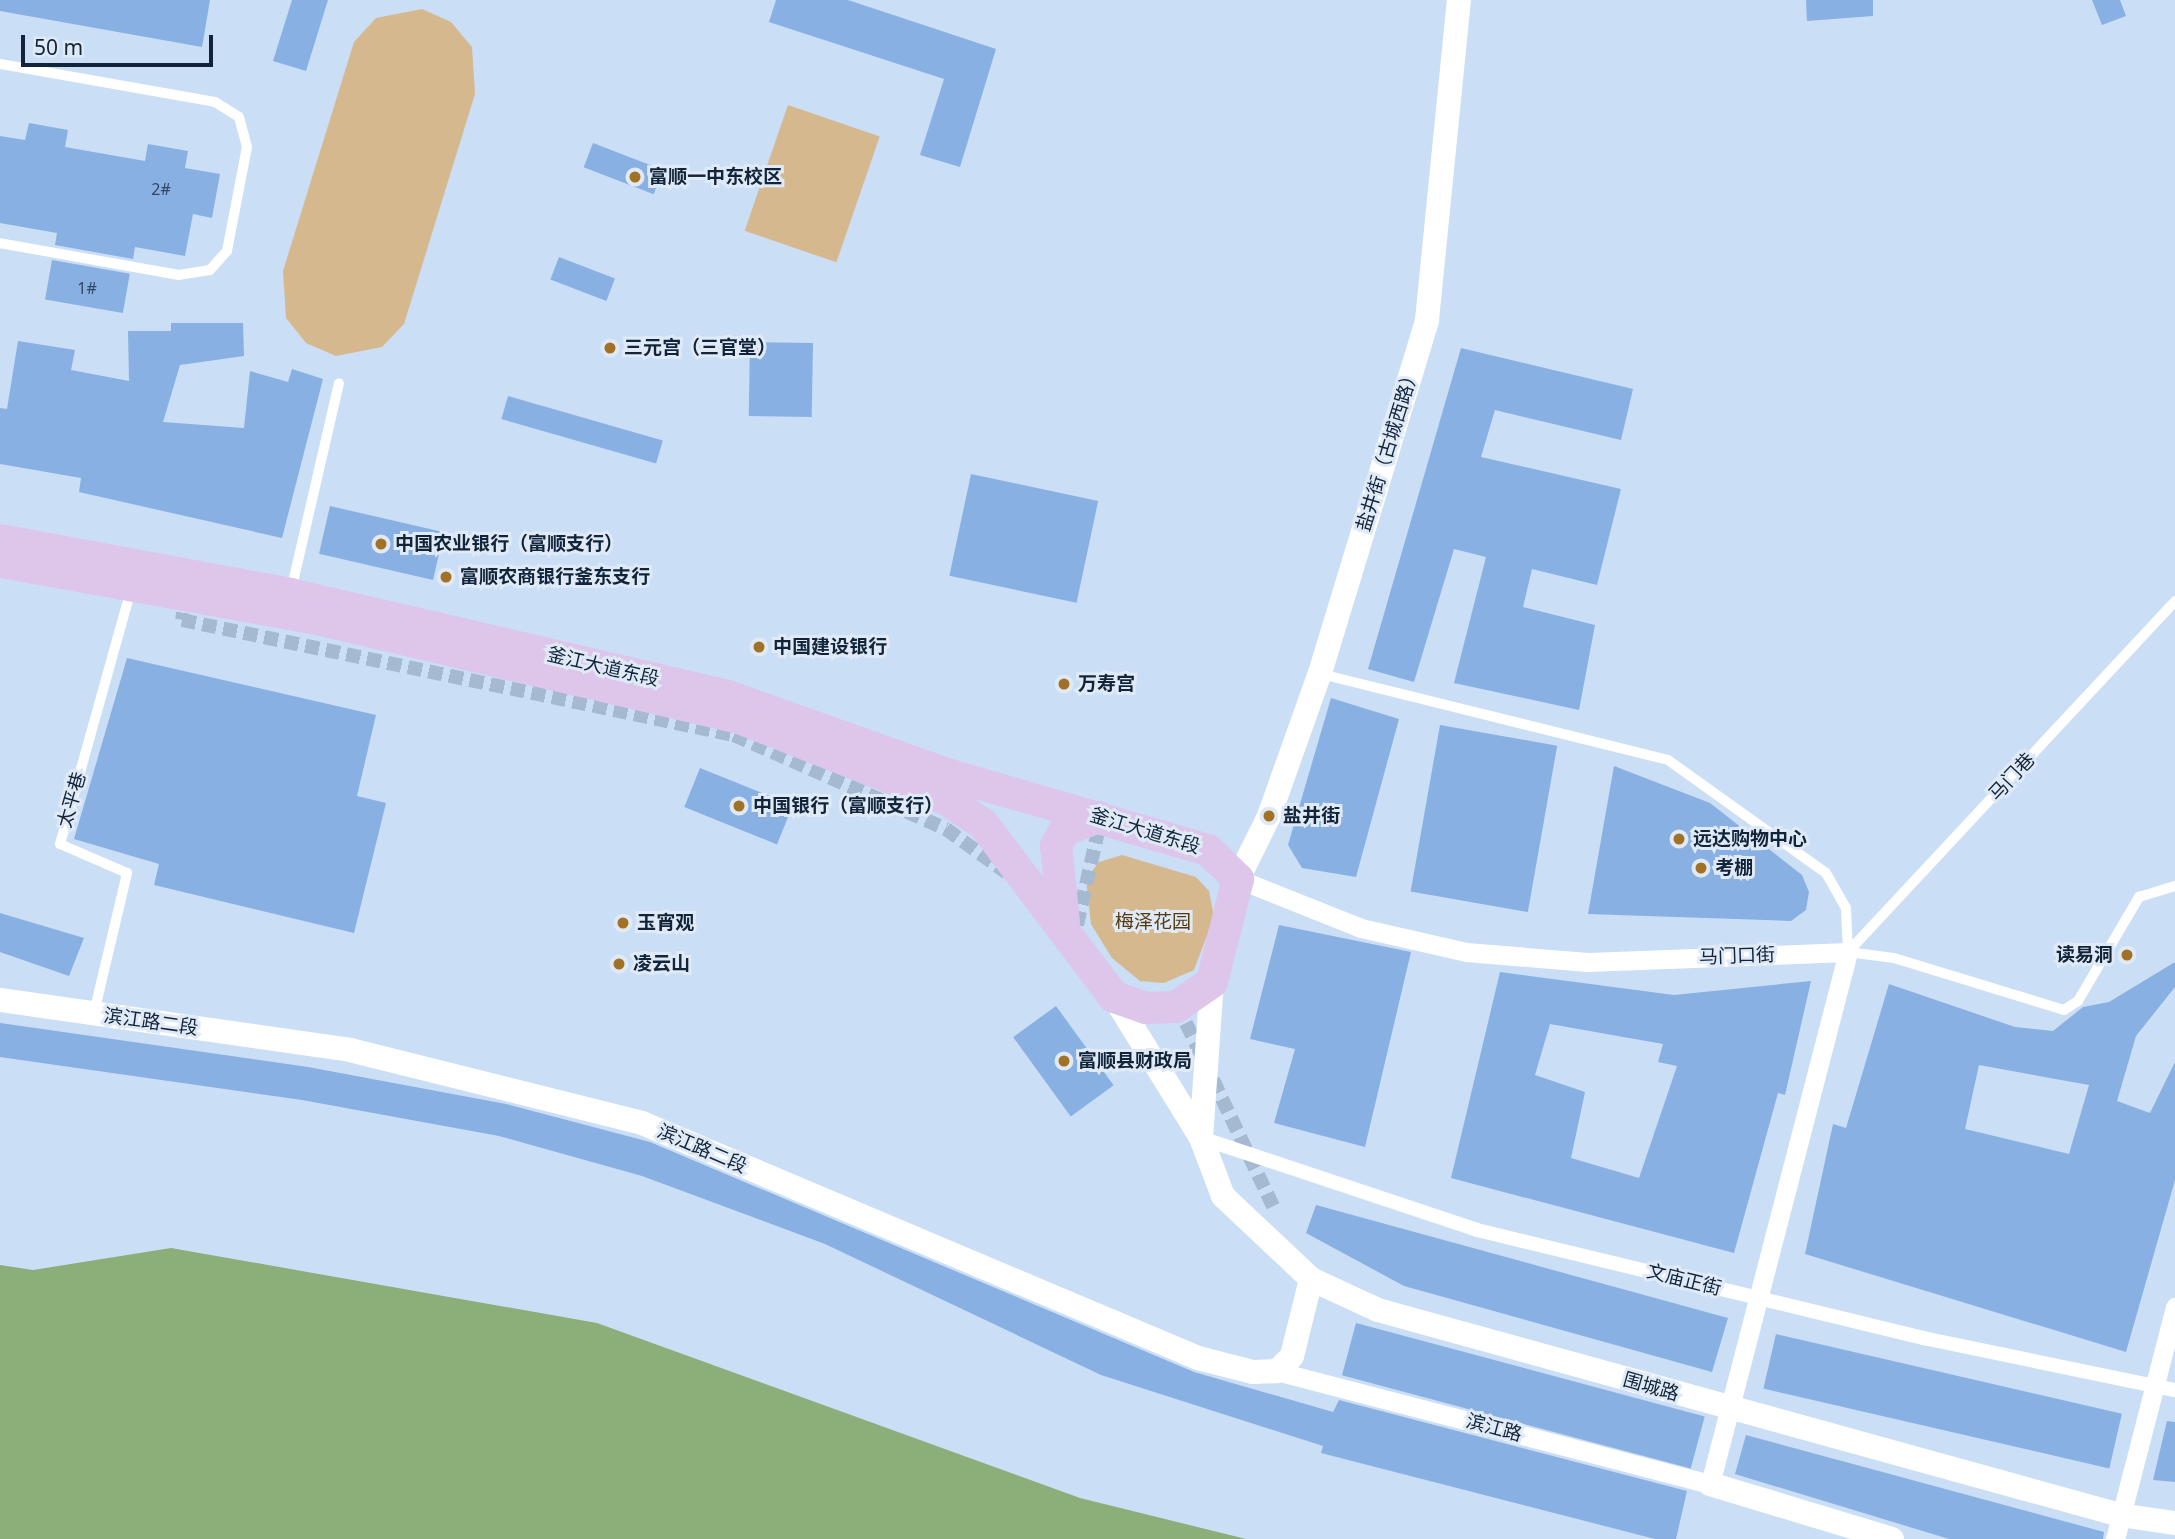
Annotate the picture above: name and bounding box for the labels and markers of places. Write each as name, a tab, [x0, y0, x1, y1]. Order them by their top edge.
place label: 富顺一中东校区	[649, 166, 782, 188]
marker: 富顺一中东校区	[627, 169, 643, 185]
place label: 三元宫（三官堂）	[624, 337, 776, 359]
marker: 三元宫（三官堂）	[602, 340, 618, 356]
place label: 中国农业银行（富顺支行）	[395, 533, 623, 555]
marker: 中国农业银行（富顺支行）	[373, 536, 389, 552]
place label: 富顺农商银行釜东支行	[460, 566, 650, 588]
marker: 富顺农商银行釜东支行	[438, 569, 454, 585]
place label: 中国建设银行	[773, 636, 887, 658]
marker: 中国建设银行	[751, 639, 767, 655]
place label: 万寿宫	[1078, 673, 1135, 695]
marker: 万寿宫	[1056, 676, 1072, 692]
place label: 中国银行（富顺支行）	[753, 795, 943, 817]
marker: 中国银行（富顺支行）	[731, 798, 747, 814]
place label: 盐井街	[1283, 805, 1340, 827]
marker: 盐井街	[1261, 808, 1277, 824]
place label: 远达购物中心	[1693, 828, 1807, 850]
marker: 远达购物中心	[1671, 831, 1687, 847]
place label: 考棚	[1715, 857, 1753, 879]
marker: 考棚	[1693, 860, 1709, 876]
place label: 玉宵观	[637, 912, 694, 934]
marker: 玉宵观	[615, 915, 631, 931]
place label: 读易洞	[2056, 944, 2113, 966]
marker: 读易洞	[2119, 947, 2135, 963]
place label: 凌云山	[633, 953, 690, 975]
marker: 凌云山	[611, 956, 627, 972]
place label: 富顺县财政局	[1078, 1050, 1192, 1072]
marker: 富顺县财政局	[1056, 1053, 1072, 1069]

